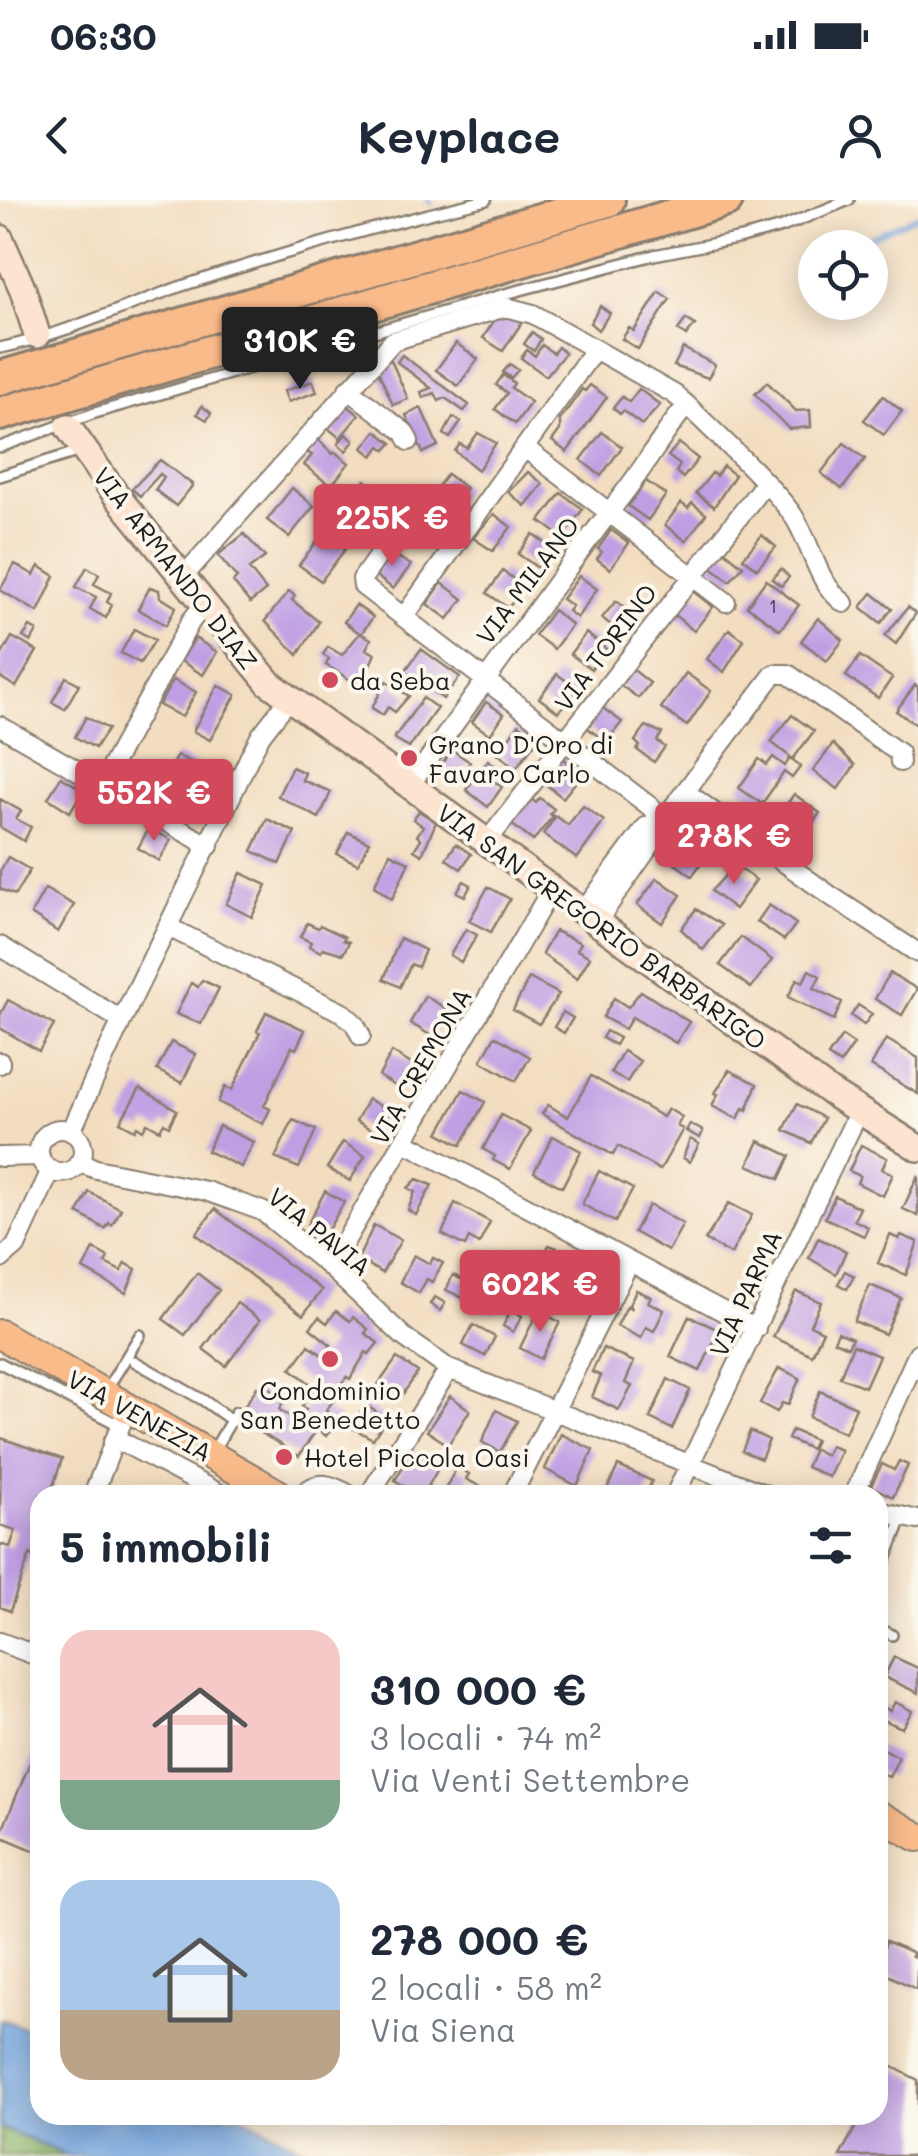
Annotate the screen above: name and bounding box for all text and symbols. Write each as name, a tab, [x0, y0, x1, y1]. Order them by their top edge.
text: 06:30	[50, 10, 157, 60]
text: Keyplace	[358, 106, 560, 164]
icon: back	[30, 108, 85, 163]
icon: person	[833, 108, 888, 163]
map controls	[798, 230, 888, 320]
button: locate	[798, 230, 888, 320]
pin: 310K €	[219, 307, 381, 392]
text: 310K €	[244, 318, 356, 360]
street label: VIA ARMANDO DIAZ	[87, 460, 265, 676]
pin: 225K €	[311, 484, 473, 569]
text: 225K €	[336, 495, 449, 537]
street label: VIA MILANO	[469, 510, 585, 650]
street label: VIA TORINO	[547, 577, 663, 717]
house number: 1	[769, 592, 777, 618]
place label: da Seba	[350, 664, 450, 696]
marker: da Seba	[319, 669, 341, 691]
place label: Grano D'Oro di Favaro Carlo	[429, 728, 614, 789]
marker: Grano D'Oro di Favaro Carlo	[398, 747, 420, 769]
pin: 552K €	[73, 759, 235, 844]
text: 552K €	[97, 770, 211, 812]
street label: VIA SAN GREGORIO BARBARIGO	[431, 796, 773, 1056]
pin: 278K €	[653, 802, 815, 887]
text: 278K €	[677, 813, 791, 855]
street label: VIA CREMONA	[362, 982, 478, 1150]
street label: VIA PAVIA	[262, 1180, 378, 1282]
street label: VIA PARMA	[702, 1225, 788, 1361]
pin: 602K €	[459, 1250, 621, 1335]
text: 602K €	[482, 1261, 598, 1303]
marker: Condominio San Benedetto	[319, 1348, 341, 1370]
street label: VIA VENEZIA	[62, 1362, 218, 1468]
place label: Condominio San Benedetto	[240, 1374, 420, 1435]
place label: Hotel Piccola Oasi	[304, 1441, 530, 1473]
marker: Hotel Piccola Oasi	[273, 1446, 295, 1468]
text: 5 immobili	[60, 1518, 272, 1573]
icon: filters	[803, 1518, 858, 1573]
text: 310 000 €	[370, 1661, 586, 1716]
icon: home	[140, 1670, 260, 1790]
text: 3 locali · 74 m²	[370, 1716, 601, 1758]
text: Via Venti Settembre	[370, 1758, 690, 1800]
text: 278 000 €	[370, 1911, 588, 1966]
icon: home	[140, 1920, 260, 2040]
text: 2 locali · 58 m²	[370, 1966, 602, 2008]
text: Via Siena	[370, 2008, 516, 2050]

